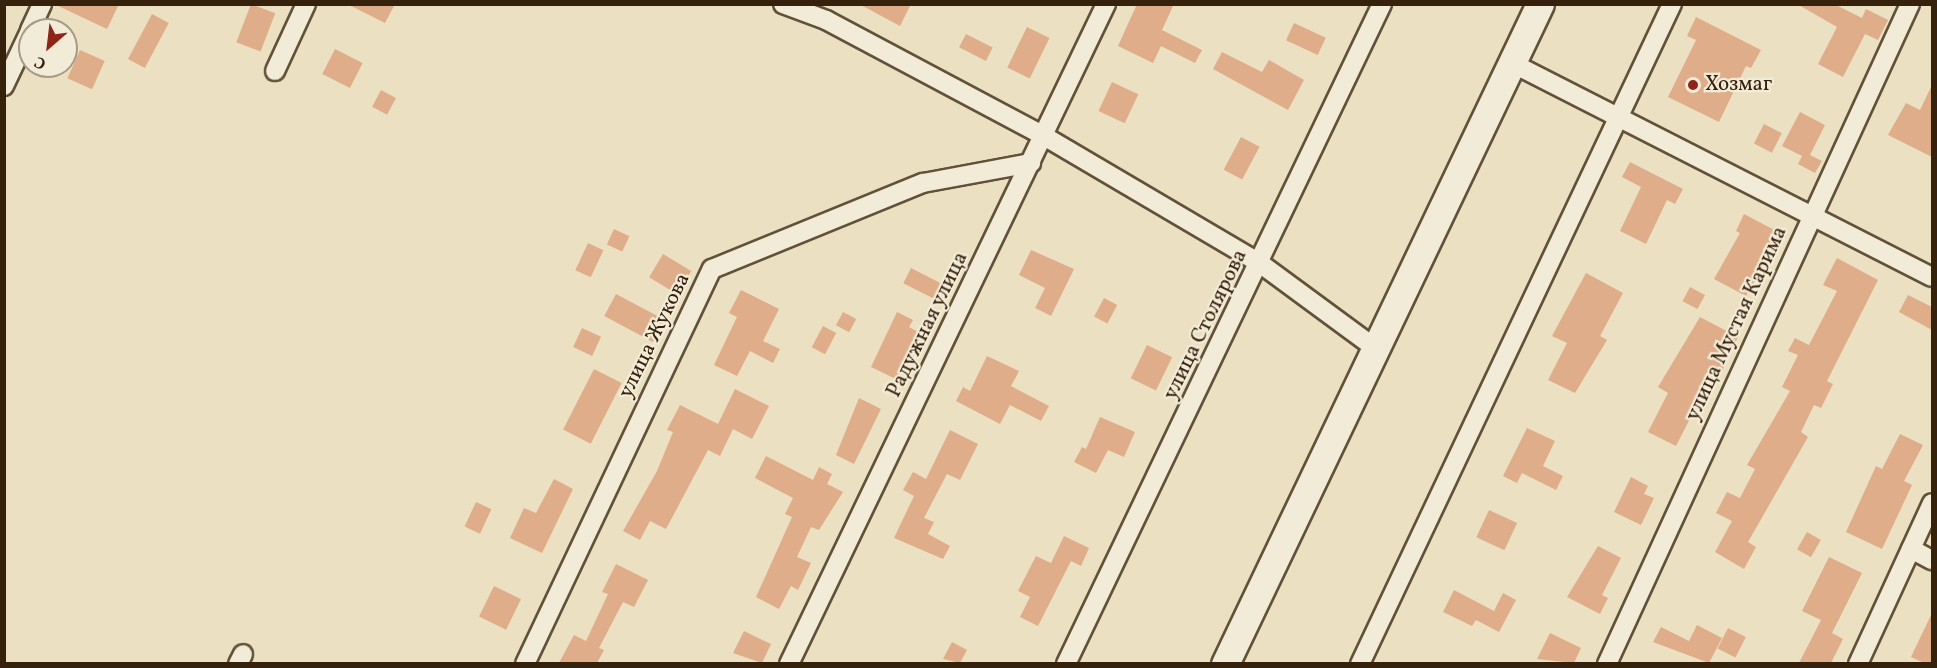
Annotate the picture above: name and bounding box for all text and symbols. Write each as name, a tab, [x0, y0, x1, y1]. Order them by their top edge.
north arrow	[18, 18, 78, 78]
text: С	[31, 50, 50, 74]
place label: Хозмаг	[1705, 72, 1772, 98]
marker: Хозмаг	[1686, 78, 1700, 92]
street label: улица Мустая Карима	[1681, 223, 1793, 425]
street label: улица Столярова	[1159, 246, 1253, 404]
street label: Радужная улица	[882, 248, 974, 402]
street label: улица Жукова	[614, 269, 696, 403]

